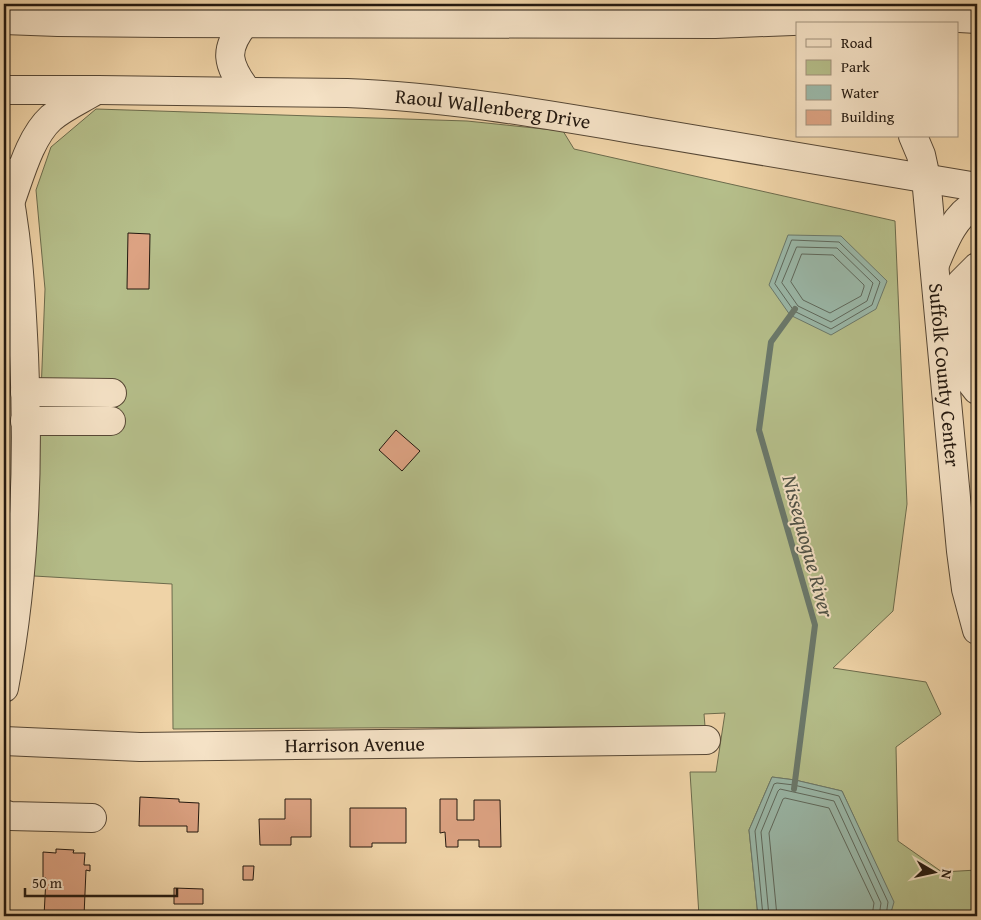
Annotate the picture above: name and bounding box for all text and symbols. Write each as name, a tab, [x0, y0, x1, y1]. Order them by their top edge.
legend	[796, 22, 958, 138]
text: Road	[841, 32, 872, 53]
text: Park	[841, 56, 870, 77]
street label: Raoul Wallenberg Drive	[394, 81, 593, 136]
text: Water	[841, 82, 879, 103]
text: Building	[841, 106, 895, 127]
street label: Suffolk County Center	[922, 282, 968, 468]
water label: Nissequogue River	[774, 470, 843, 622]
street label: Harrison Avenue	[285, 728, 425, 759]
north arrow	[908, 848, 958, 898]
scale bar	[25, 865, 178, 897]
text: N	[936, 868, 957, 881]
text: 50 m	[32, 872, 63, 893]

